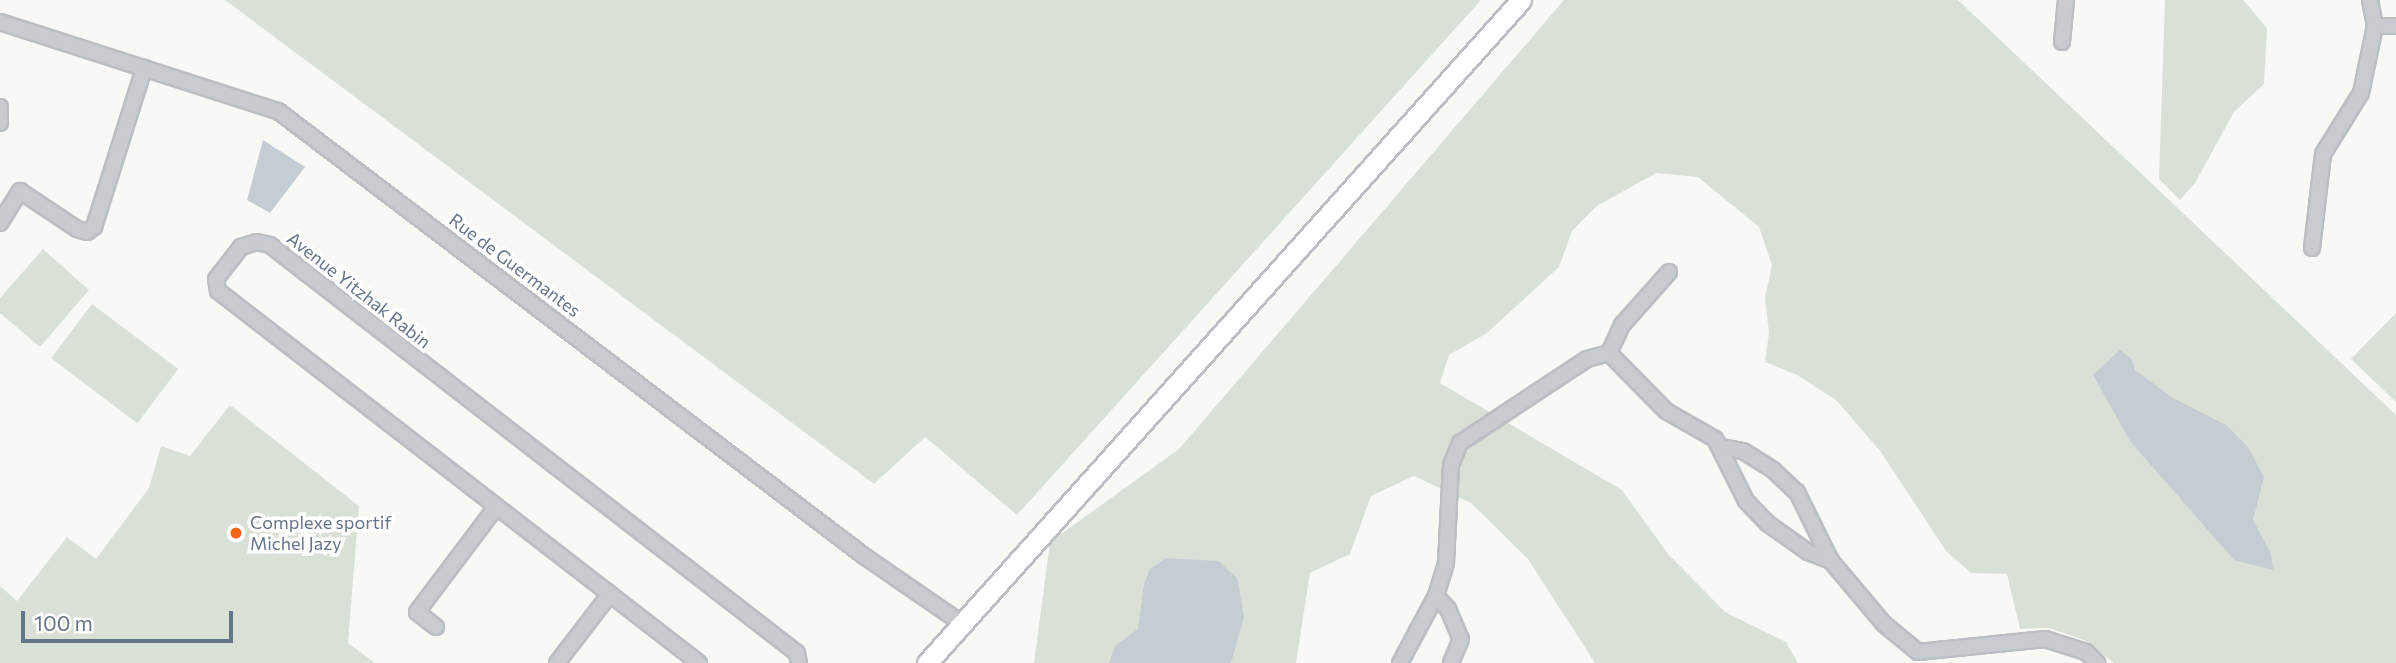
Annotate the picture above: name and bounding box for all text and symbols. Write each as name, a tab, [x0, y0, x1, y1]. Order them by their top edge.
street label: Rue de Guermantes	[445, 209, 585, 321]
street label: Avenue Yitzhak Rabin	[283, 227, 435, 353]
place label: Complexe sportif Michel Jazy	[250, 512, 392, 554]
marker: Complexe sportif Michel Jazy	[228, 525, 244, 541]
scale bar	[24, 596, 236, 640]
text: 100 m	[34, 610, 93, 635]

